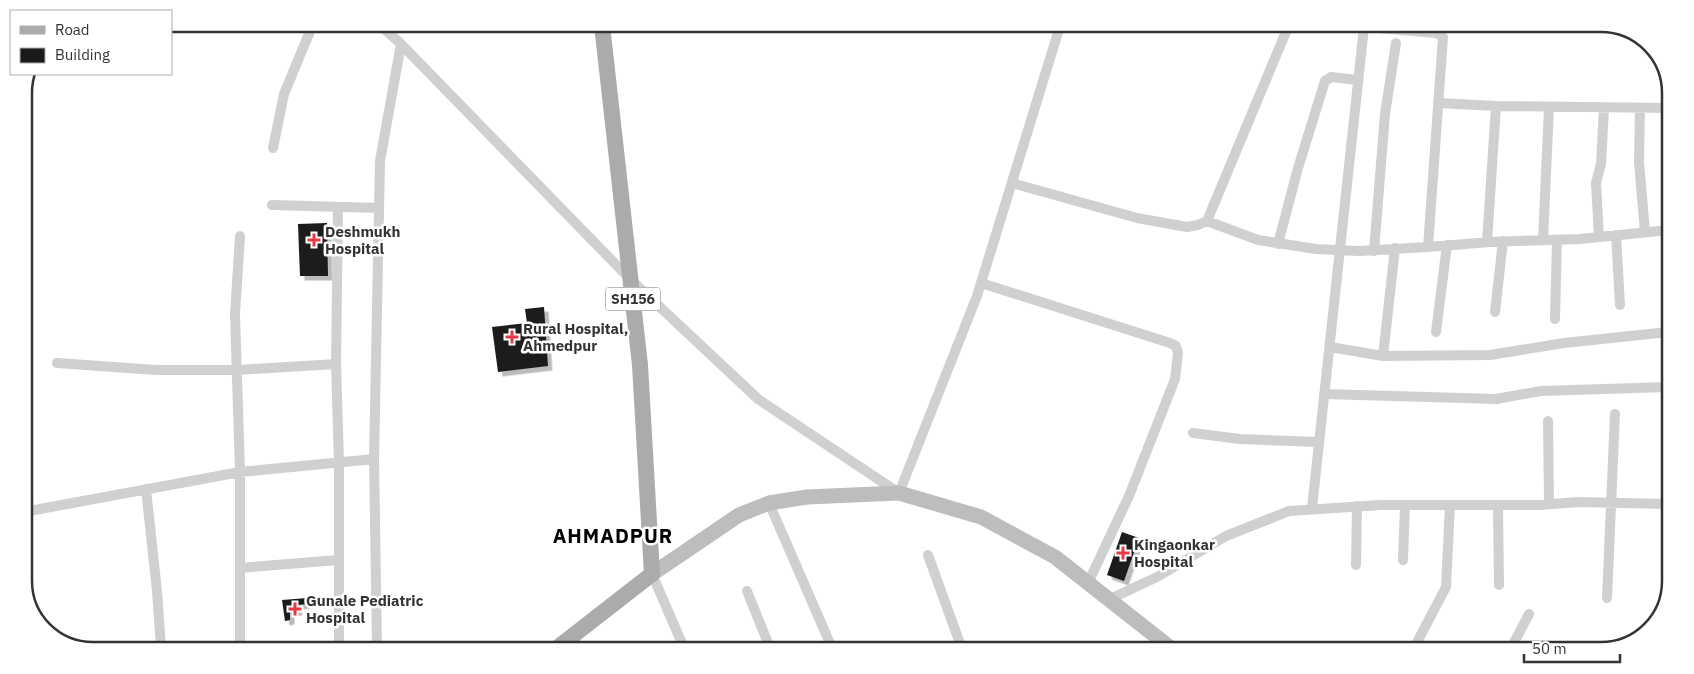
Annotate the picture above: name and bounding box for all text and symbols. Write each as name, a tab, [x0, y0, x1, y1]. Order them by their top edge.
legend	[10, 10, 172, 75]
text: Road	[55, 20, 90, 39]
text: Building	[55, 45, 110, 64]
place label: Deshmukh Hospital	[325, 222, 400, 258]
marker: Deshmukh Hospital	[307, 233, 321, 247]
road number: SH156	[606, 288, 660, 310]
place label: Rural Hospital, Ahmedpur	[523, 319, 628, 355]
marker: Rural Hospital, Ahmedpur	[505, 330, 519, 344]
district label: AHMADPUR	[553, 522, 673, 549]
place label: Kingaonkar Hospital	[1134, 535, 1215, 571]
marker: Kingaonkar Hospital	[1116, 546, 1130, 560]
place label: Gunale Pediatric Hospital	[306, 591, 424, 627]
marker: Gunale Pediatric Hospital	[288, 602, 302, 616]
scale bar	[1524, 632, 1620, 664]
text: 50 m	[1532, 639, 1567, 658]

